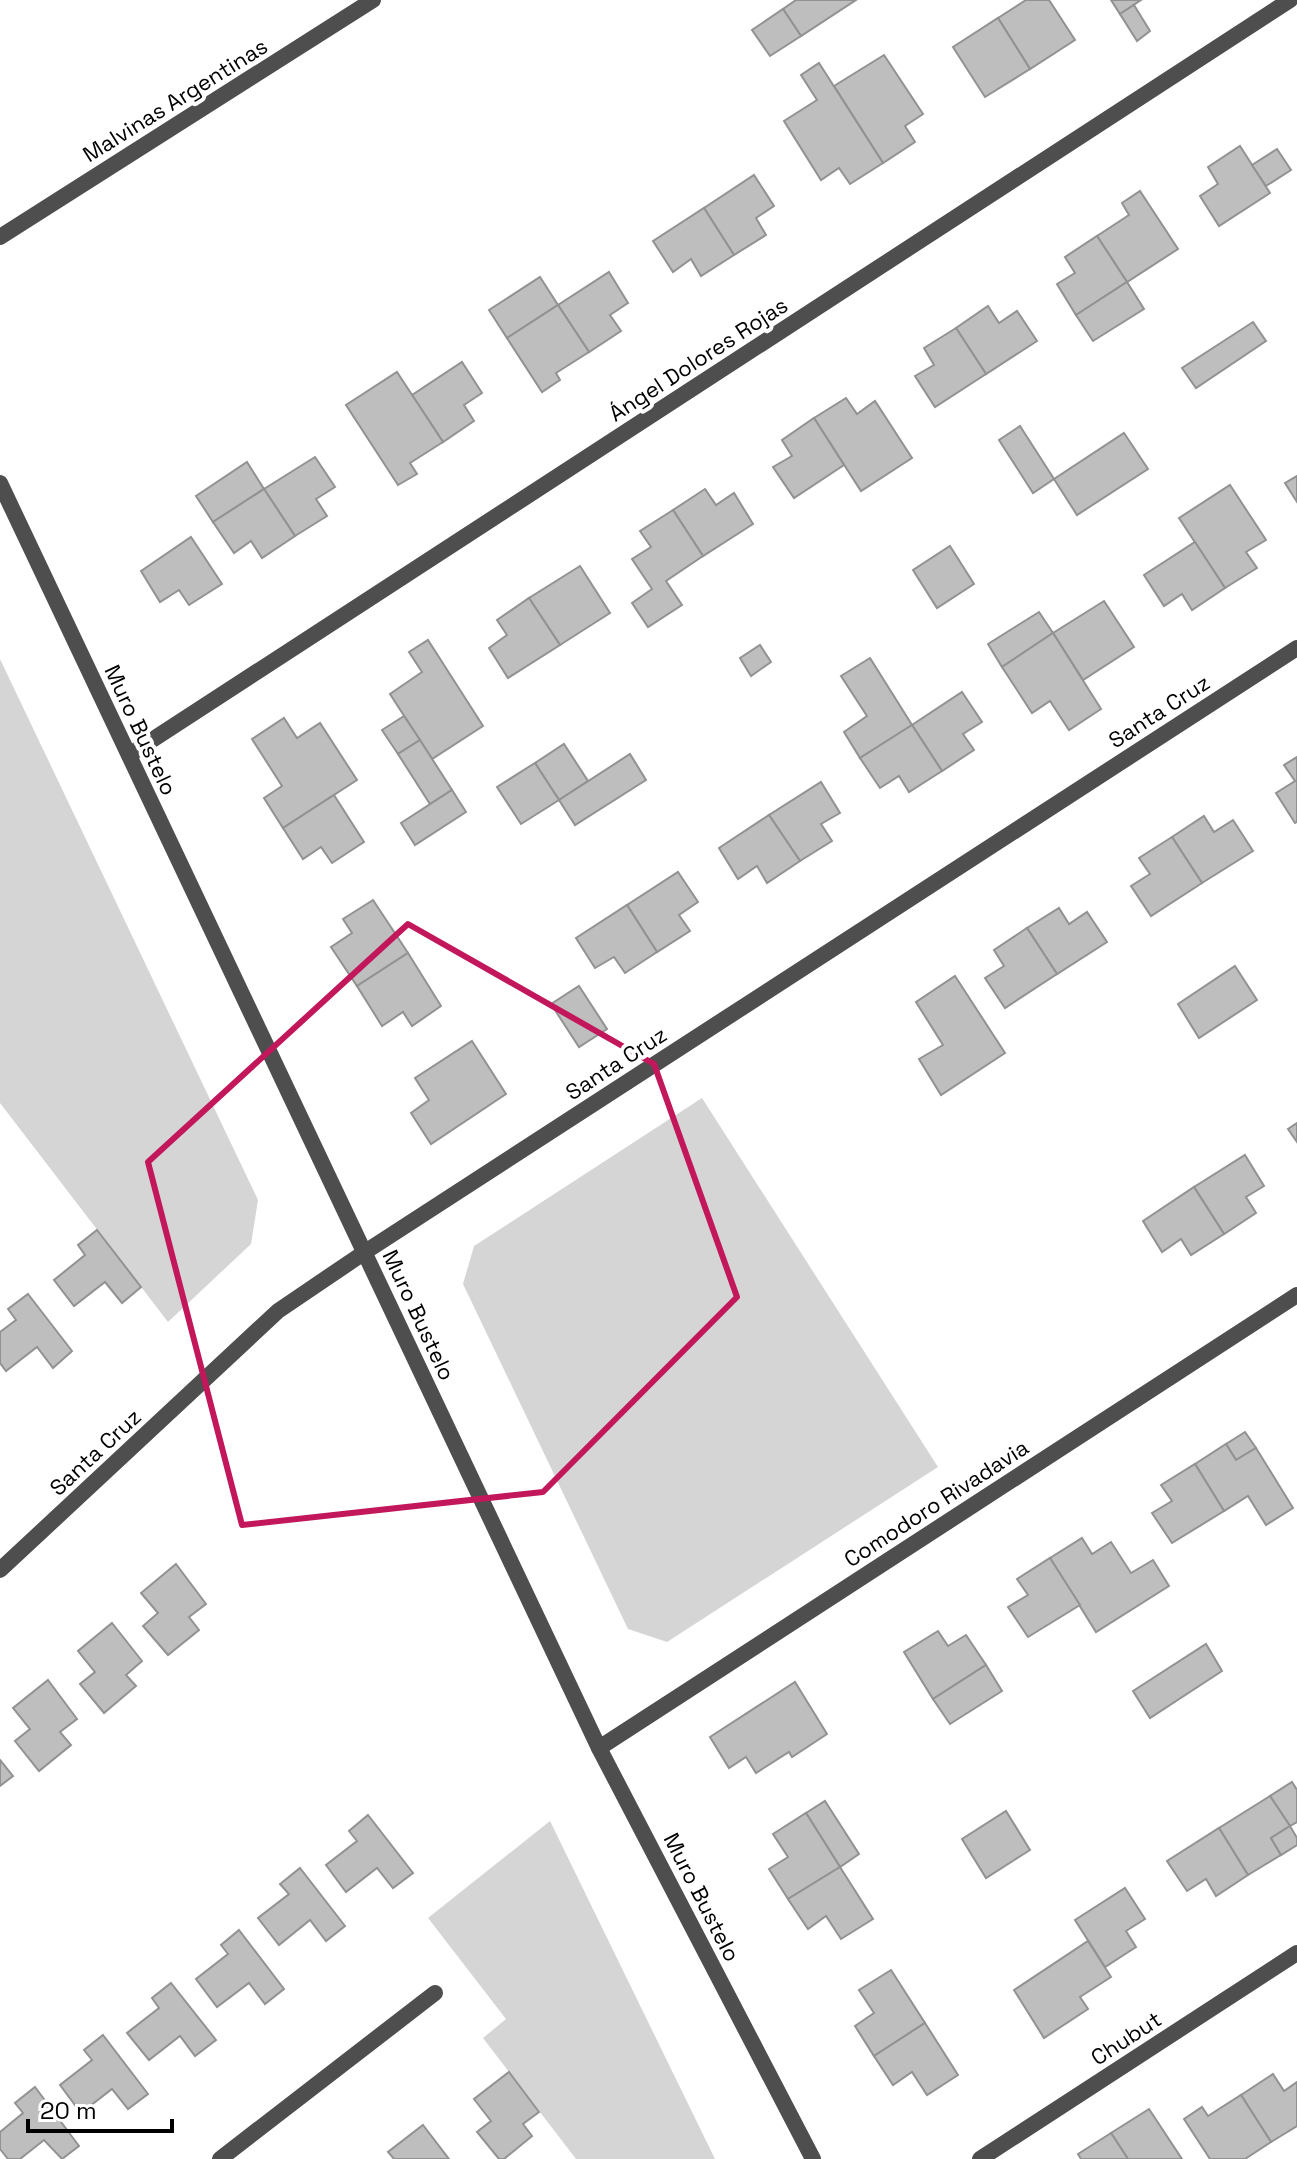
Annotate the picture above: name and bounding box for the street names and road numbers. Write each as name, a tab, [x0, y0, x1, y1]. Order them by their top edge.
street label: Malvinas Argentinas	[77, 32, 273, 168]
street label: Ángel Dolores Rojas	[603, 291, 793, 427]
street label: Muro Bustelo	[99, 660, 183, 800]
street label: Santa Cruz	[1103, 668, 1215, 754]
street label: Santa Cruz	[560, 1020, 672, 1106]
street label: Muro Bustelo	[377, 1245, 461, 1385]
street label: Santa Cruz	[43, 1403, 147, 1501]
street label: Comodoro Rivadavia	[838, 1433, 1034, 1573]
street label: Muro Bustelo	[658, 1828, 746, 1966]
street label: Chubut	[1085, 2005, 1167, 2071]

